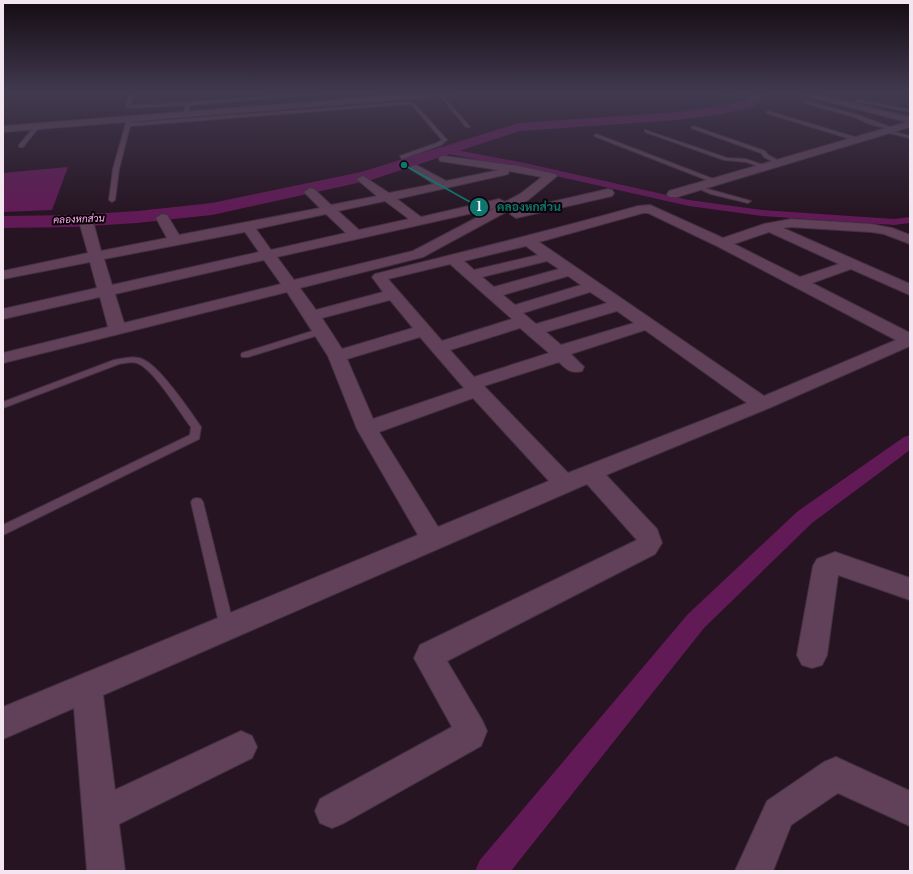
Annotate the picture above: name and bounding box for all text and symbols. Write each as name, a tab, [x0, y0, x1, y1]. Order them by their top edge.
callout: คลองหกส่วน	[469, 195, 569, 219]
text: 1	[476, 199, 482, 214]
text: คลองหกส่วน	[497, 199, 561, 214]
water label: คลองหกส่วน	[53, 212, 106, 226]

